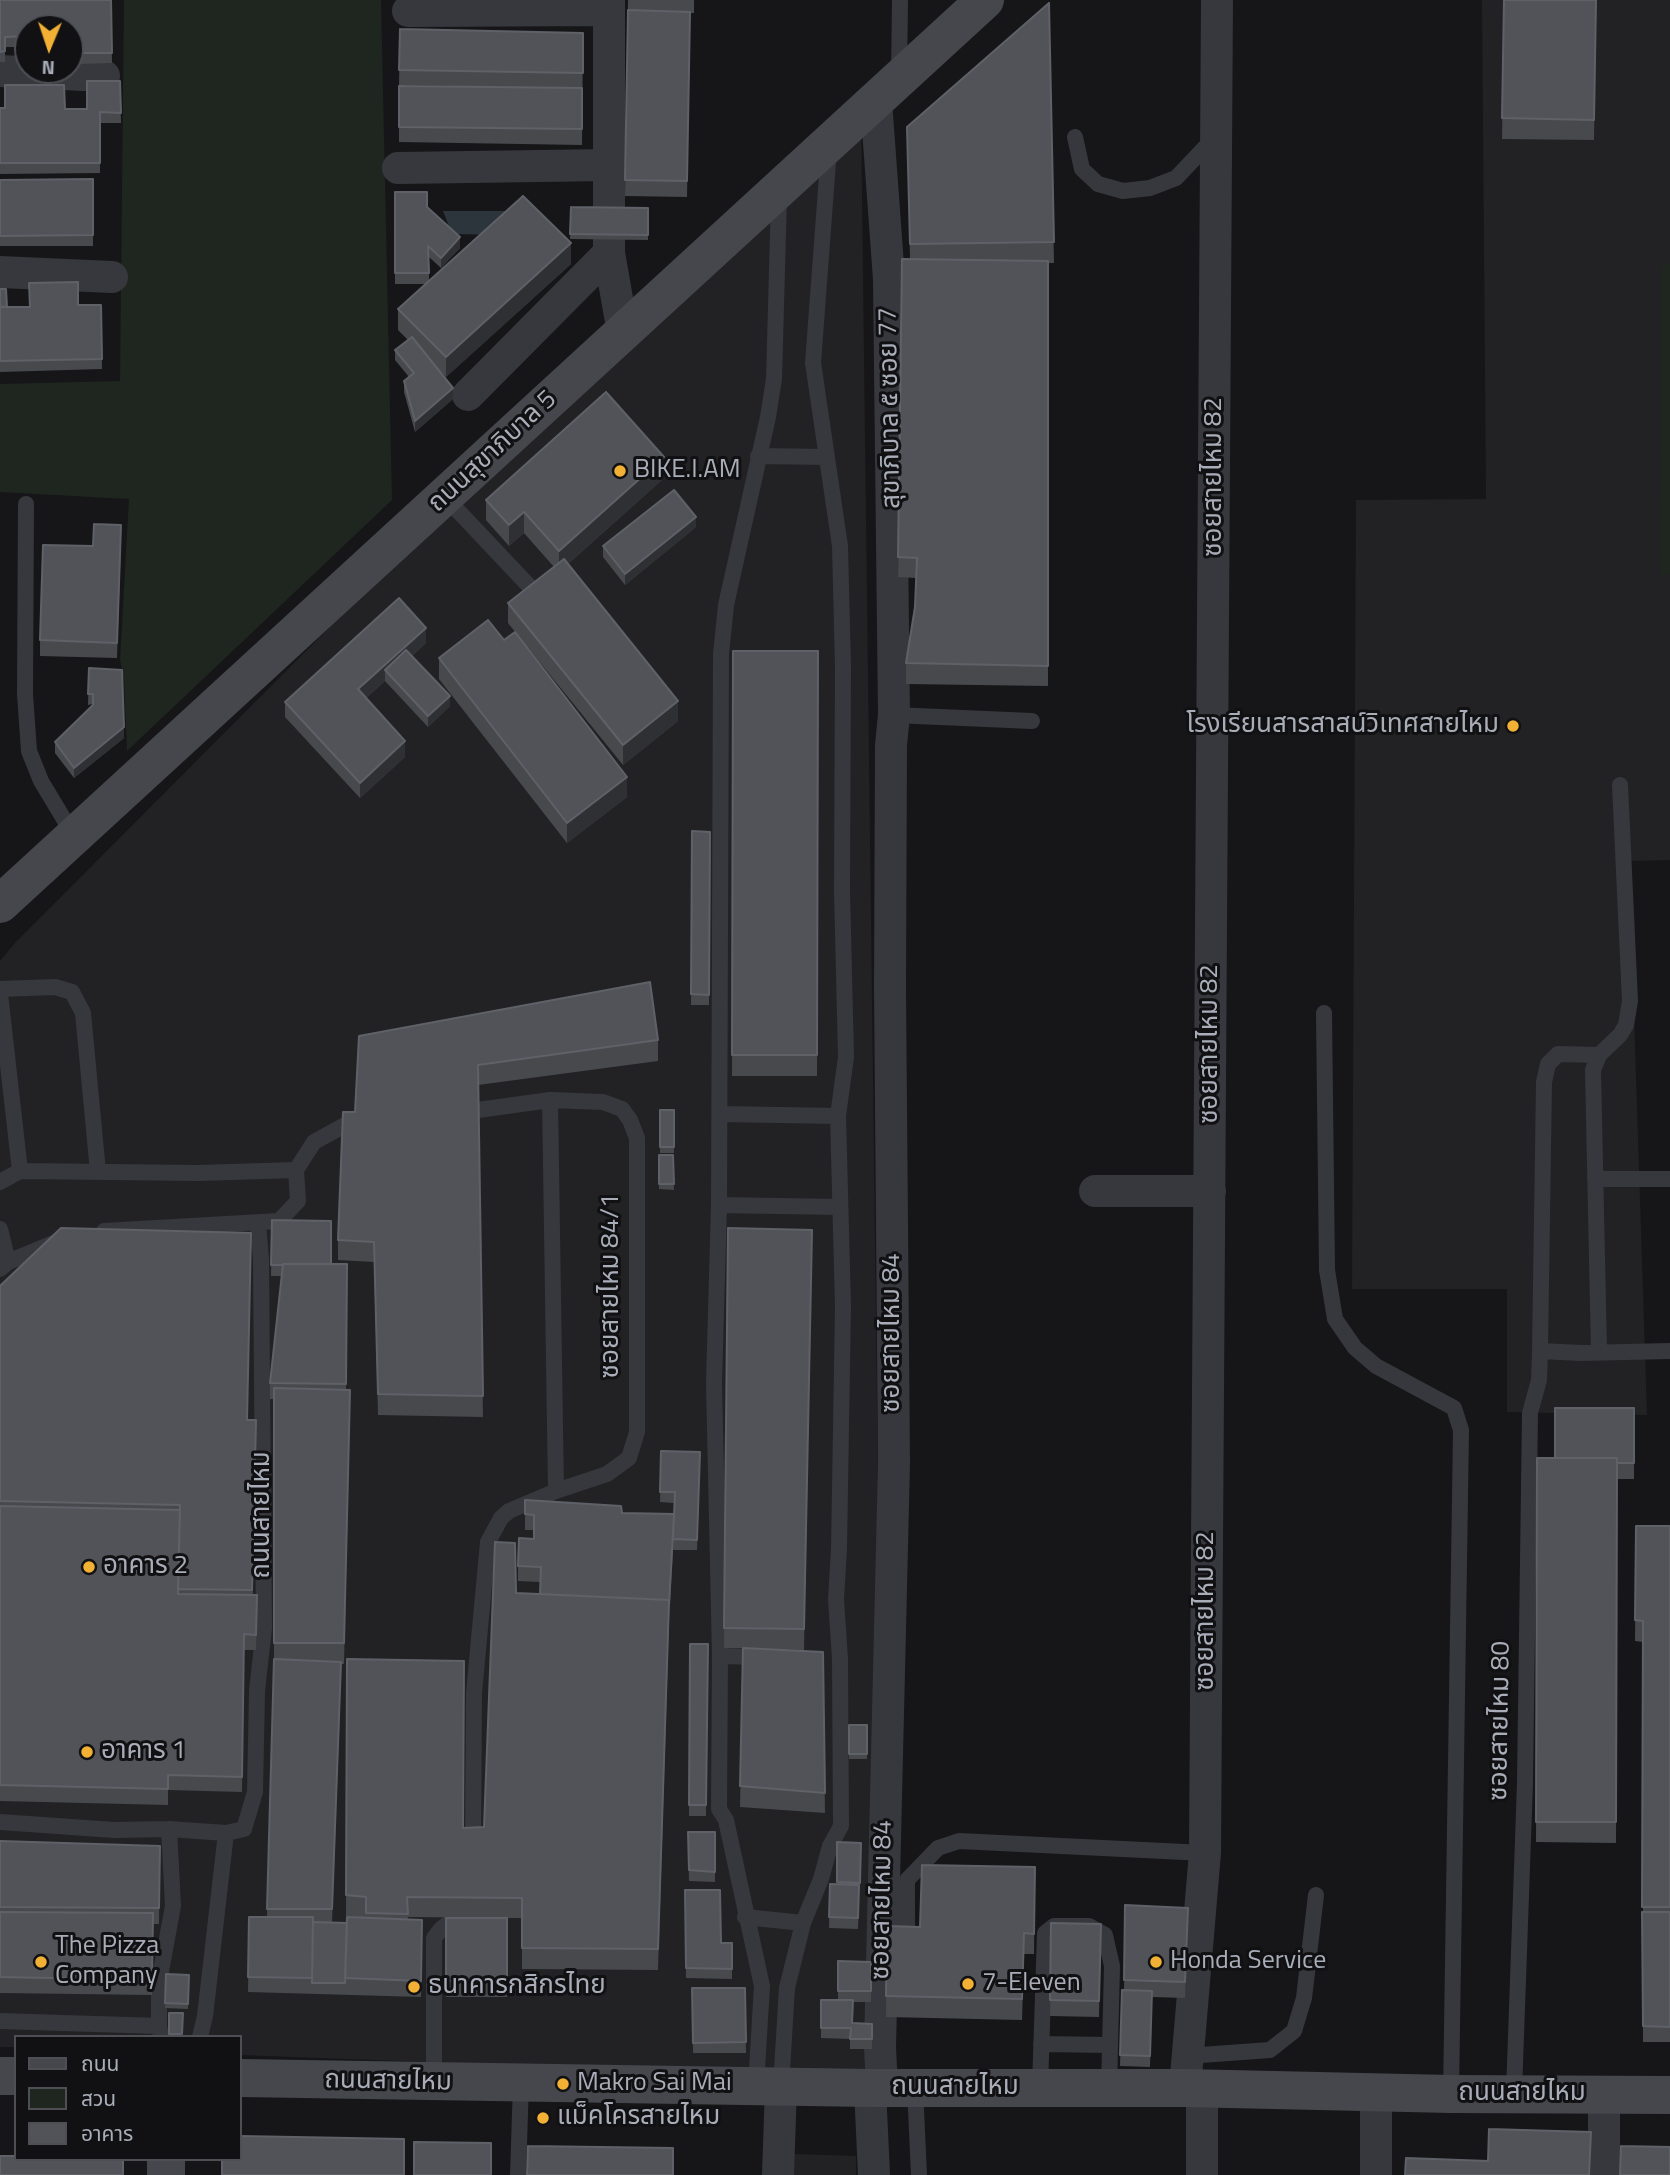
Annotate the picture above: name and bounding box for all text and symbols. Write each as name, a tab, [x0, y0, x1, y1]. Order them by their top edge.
north arrow	[14, 14, 84, 84]
text: N	[41, 54, 55, 83]
street label: สุขาภิบาล ๕ ซอย 77	[874, 307, 908, 509]
street label: ถนนสุขาภิบาล 5	[422, 385, 564, 519]
street label: ซอยสายไหม 82	[1199, 397, 1231, 557]
place label: BIKE.I.AM	[634, 455, 741, 487]
marker: BIKE.I.AM	[612, 463, 628, 479]
place label: โรงเรียนสารสาสน์วิเทศสายไหม	[1186, 710, 1499, 742]
marker: โรงเรียนสารสาสน์วิเทศสายไหม	[1505, 718, 1521, 734]
street label: ซอยสายไหม 82	[1195, 964, 1227, 1124]
street label: ซอยสายไหม 84/1	[596, 1194, 628, 1378]
street label: ซอยสายไหม 84	[877, 1253, 909, 1413]
street label: ถนนสายไหม	[247, 1451, 279, 1579]
street label: ซอยสายไหม 82	[1191, 1531, 1223, 1691]
place label: อาคาร 2	[103, 1551, 188, 1583]
marker: อาคาร 2	[81, 1559, 97, 1575]
street label: ซอยสายไหม 80	[1484, 1641, 1518, 1801]
place label: อาคาร 1	[101, 1736, 186, 1768]
marker: อาคาร 1	[79, 1744, 95, 1760]
street label: ซอยสายไหม 84	[866, 1820, 900, 1980]
place label: The Pizza Company	[55, 1931, 159, 1993]
place label: Honda Service	[1170, 1946, 1326, 1978]
marker: The Pizza Company	[33, 1954, 49, 1970]
marker: Honda Service	[1148, 1954, 1164, 1970]
place label: 7-Eleven	[982, 1968, 1081, 2000]
place label: ธนาคารกสิกรไทย	[428, 1971, 606, 2003]
marker: 7-Eleven	[960, 1976, 976, 1992]
marker: ธนาคารกสิกรไทย	[406, 1979, 422, 1995]
legend	[14, 2035, 242, 2161]
text: ถนน	[81, 2047, 119, 2079]
street label: ถนนสายไหม	[324, 2065, 452, 2099]
place label: Makro Sai Mai	[577, 2068, 732, 2100]
street label: ถนนสายไหม	[891, 2072, 1019, 2104]
marker: Makro Sai Mai	[555, 2076, 571, 2092]
street label: ถนนสายไหม	[1458, 2078, 1586, 2110]
text: สวน	[81, 2082, 116, 2114]
place label: แม็คโครสายไหม	[557, 2102, 720, 2134]
marker: แม็คโครสายไหม	[535, 2110, 551, 2126]
text: อาคาร	[81, 2117, 133, 2149]

